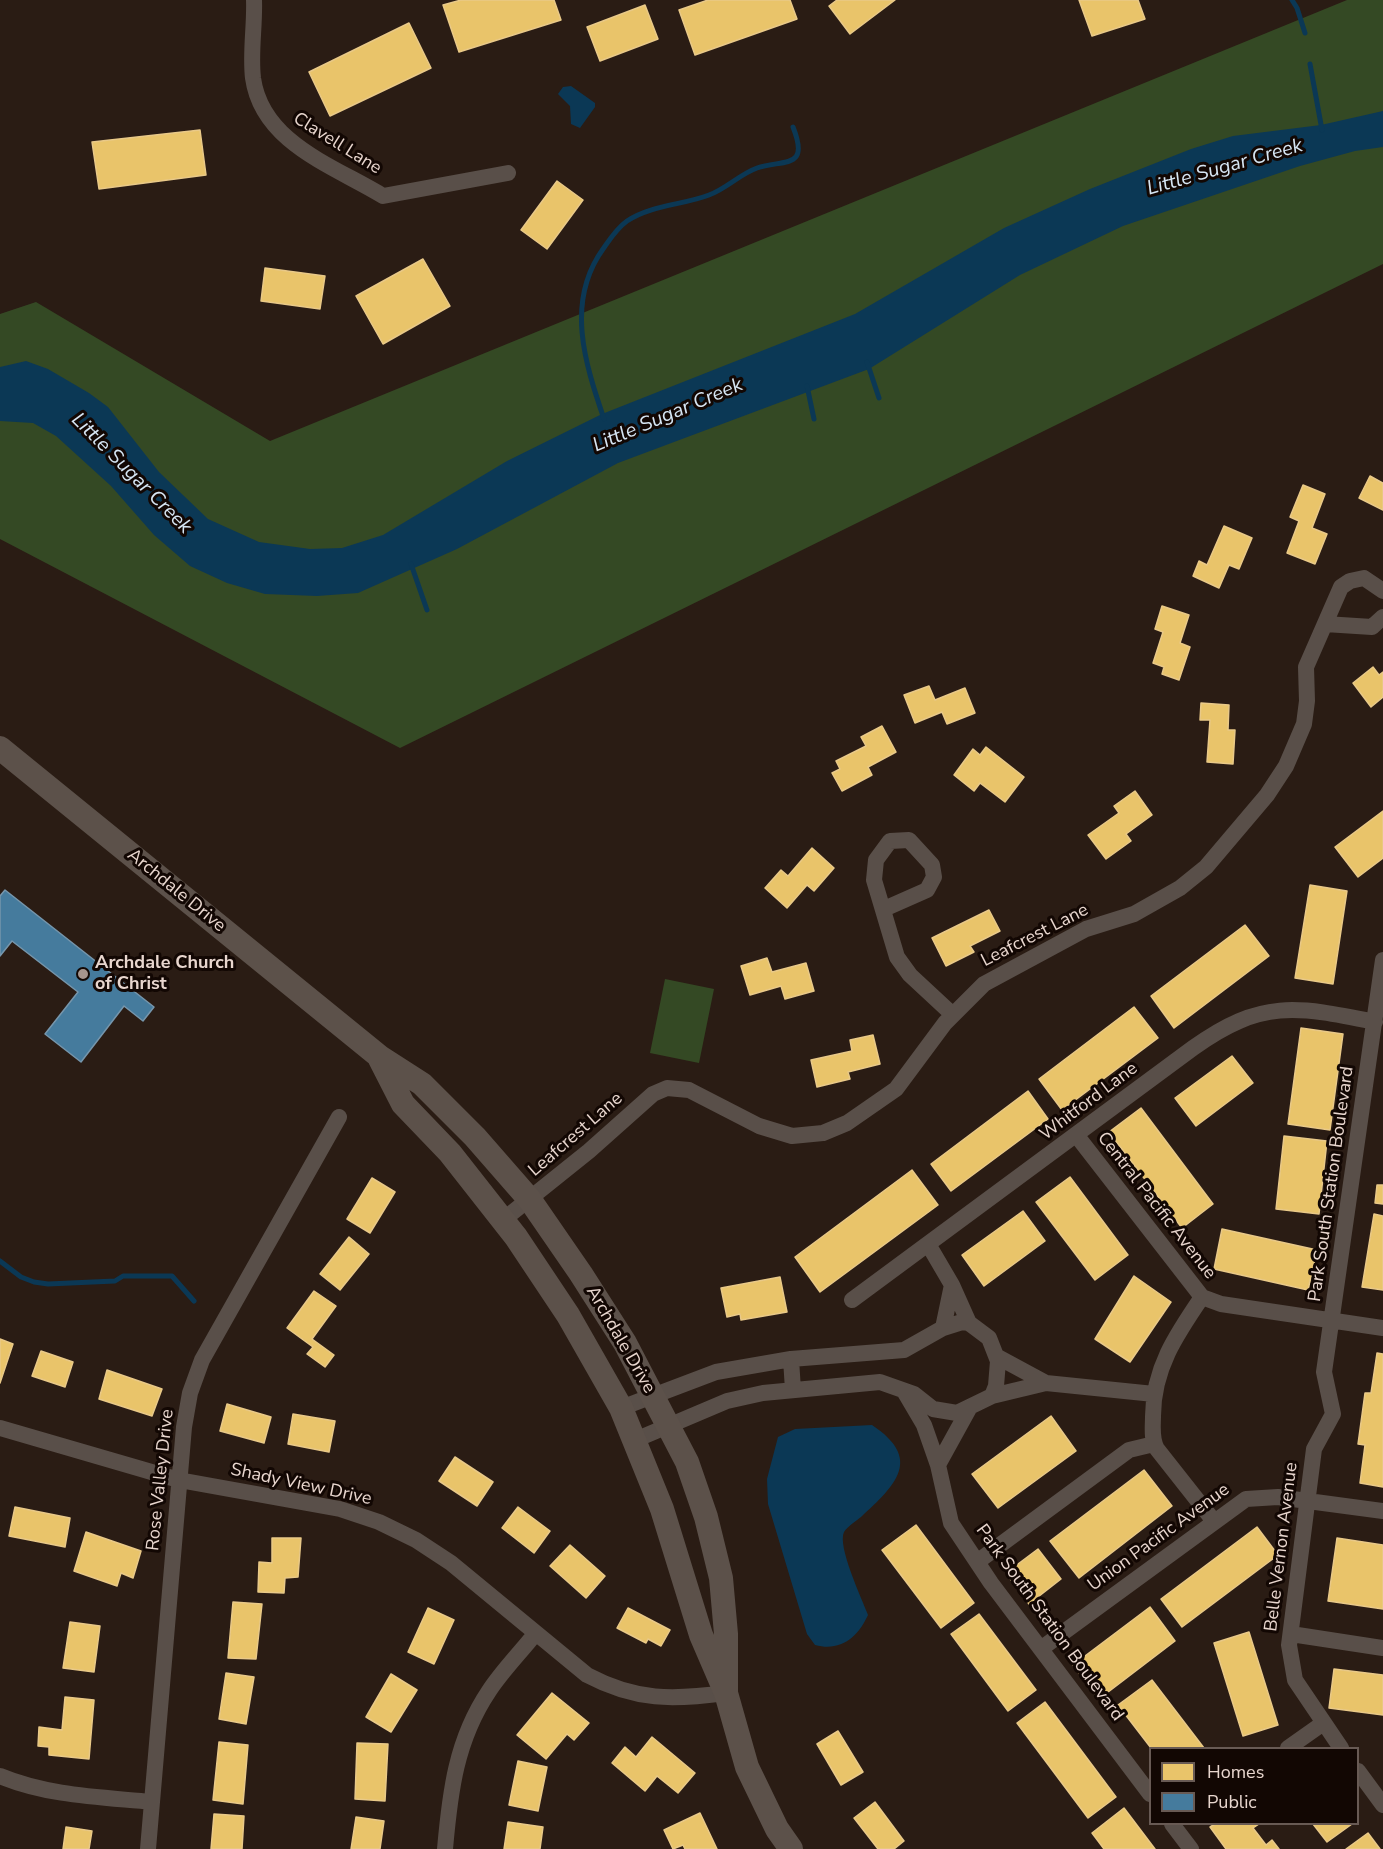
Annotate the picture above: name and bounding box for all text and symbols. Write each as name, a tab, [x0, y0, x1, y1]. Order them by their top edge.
street label: Clavell Lane	[289, 108, 385, 180]
water label: Little Sugar Creek	[1144, 134, 1306, 202]
water label: Little Sugar Creek	[589, 374, 747, 458]
water label: Little Sugar Creek	[66, 409, 196, 539]
street label: Archdale Drive	[123, 845, 229, 937]
street label: Leafcrest Lane	[978, 900, 1092, 972]
place label: Archdale Church of Christ	[95, 953, 234, 996]
marker: Archdale Church of Christ	[76, 967, 90, 981]
street label: Whitford Lane	[1036, 1058, 1142, 1146]
street label: Park South Station Boulevard	[1305, 1065, 1359, 1303]
street label: Leafcrest Lane	[525, 1088, 627, 1182]
street label: Central Pacific Avenue	[1092, 1128, 1220, 1284]
street label: Archdale Drive	[581, 1283, 659, 1397]
street label: Rose Valley Drive	[143, 1408, 179, 1552]
street label: Shady View Drive	[228, 1459, 374, 1511]
street label: Belle Vernon Avenue	[1261, 1461, 1303, 1633]
street label: Union Pacific Avenue	[1084, 1479, 1234, 1597]
street label: Park South Station Boulevard	[970, 1521, 1128, 1725]
legend	[1149, 1747, 1359, 1825]
text: Homes	[1207, 1760, 1264, 1784]
text: Public	[1207, 1790, 1257, 1814]

